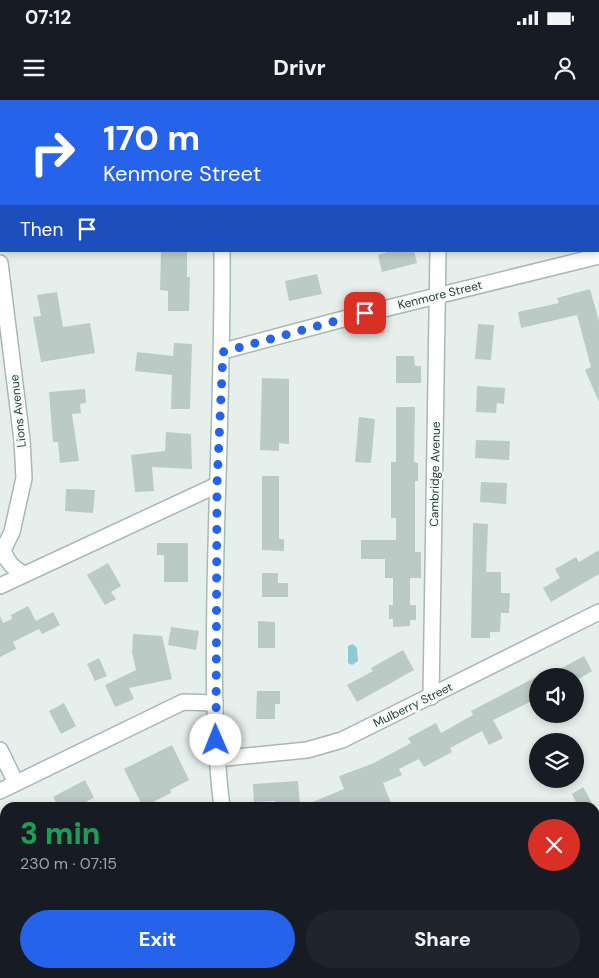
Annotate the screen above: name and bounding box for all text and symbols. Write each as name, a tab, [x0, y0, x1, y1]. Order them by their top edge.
text: 07:12	[25, 5, 71, 30]
text: Drivr	[273, 53, 326, 82]
icon: menu	[20, 54, 48, 82]
icon: person	[551, 54, 579, 82]
text: 170 m	[103, 115, 200, 161]
icon: right	[20, 120, 85, 185]
text: Kenmore Street	[103, 159, 261, 188]
icon: arrive	[73, 215, 101, 243]
text: Then	[20, 217, 63, 242]
street label: Kenmore Street	[396, 277, 484, 313]
pin	[344, 292, 386, 334]
icon: arrive	[351, 299, 379, 327]
street label: Lions Avenue	[6, 374, 30, 448]
street label: Cambridge Avenue	[426, 421, 444, 527]
map controls	[529, 668, 584, 788]
button: sound	[529, 668, 584, 723]
street label: Mulberry Street	[371, 679, 456, 731]
position arrow	[189, 713, 241, 765]
button: layers	[529, 733, 584, 788]
text: 3 min	[20, 814, 100, 853]
button: close	[528, 819, 580, 871]
text: 230 m · 07:15	[20, 853, 117, 874]
button: Exit	[20, 910, 295, 968]
button: Share	[305, 910, 580, 968]

